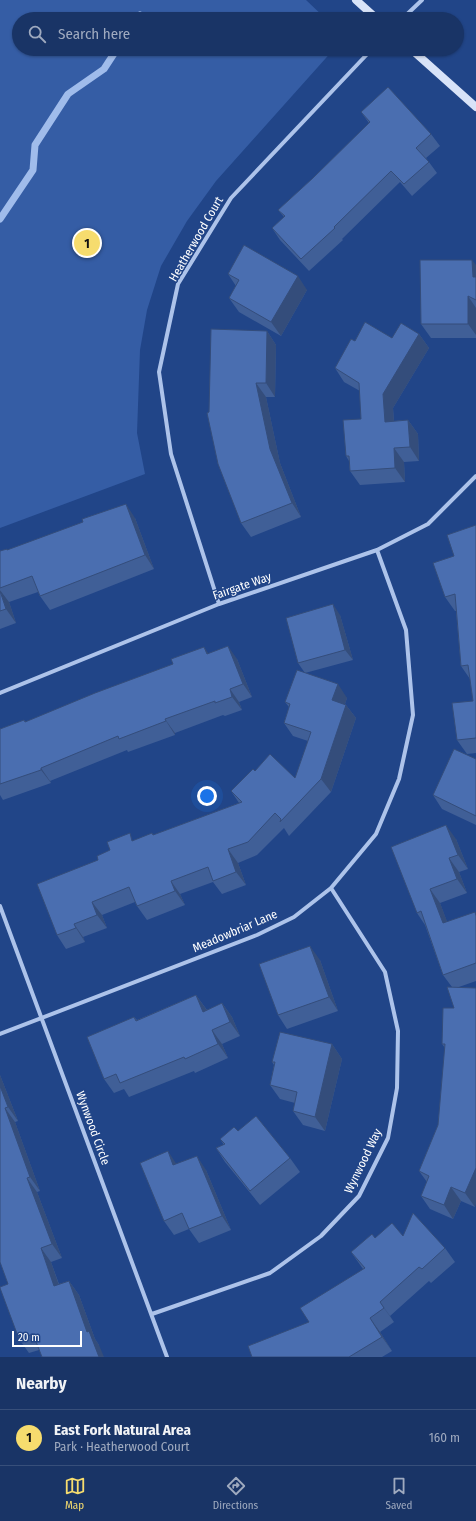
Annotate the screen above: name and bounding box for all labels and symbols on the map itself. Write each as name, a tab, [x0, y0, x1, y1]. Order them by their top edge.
street label: Heatherwood Court	[166, 194, 226, 284]
pin: 1	[74, 228, 100, 258]
street label: Fairgate Way	[211, 569, 274, 603]
your location	[197, 786, 217, 806]
street label: Meadowbriar Lane	[191, 907, 280, 955]
street label: Wynwood Circle	[73, 1089, 113, 1167]
street label: Wynwood Way	[341, 1126, 385, 1196]
scale bar	[12, 1329, 82, 1348]

